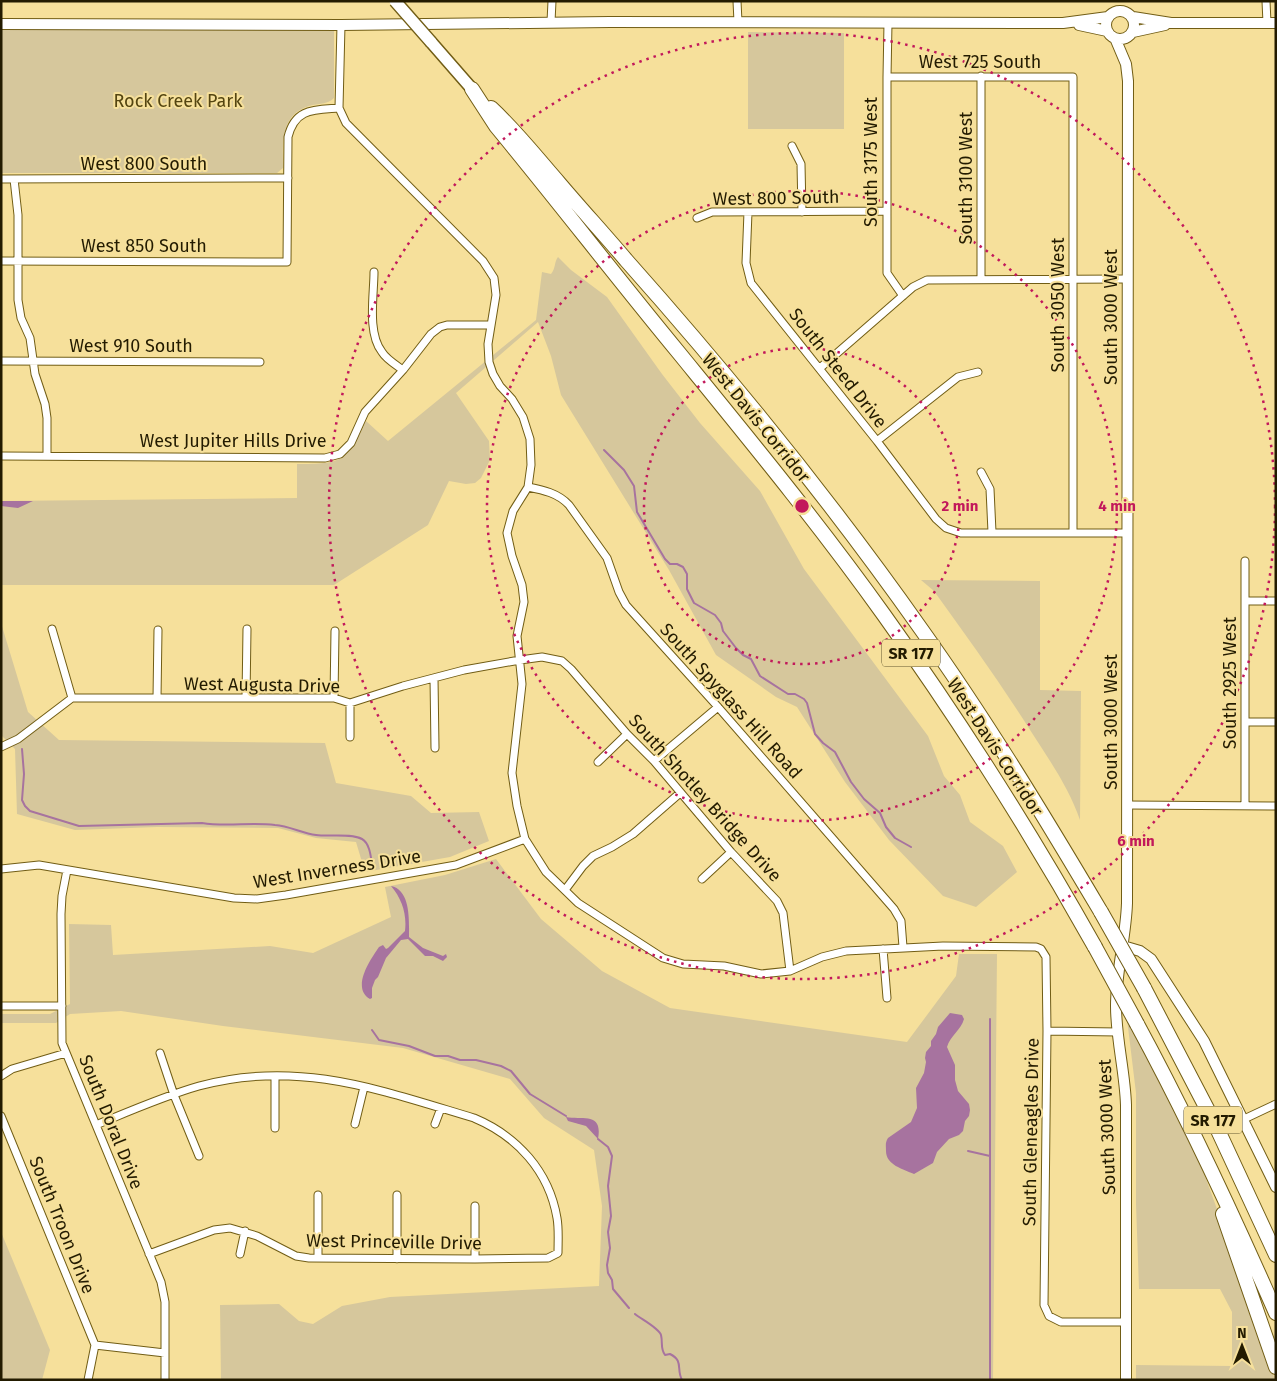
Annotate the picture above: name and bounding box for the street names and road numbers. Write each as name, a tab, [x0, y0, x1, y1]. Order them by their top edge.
street label: West 725 South	[919, 51, 1041, 73]
street label: South 3175 West	[860, 97, 882, 227]
street label: South 3100 West	[955, 111, 977, 245]
street label: West 800 South	[81, 153, 207, 175]
street label: West 800 South	[712, 186, 840, 210]
street label: West 850 South	[81, 235, 207, 257]
street label: South 3050 West	[1047, 237, 1069, 372]
street label: South 3000 West	[1100, 249, 1122, 385]
street label: South Steed Drive	[784, 304, 892, 432]
street label: West 910 South	[69, 335, 193, 357]
street label: West Davis Corridor	[697, 349, 815, 487]
street label: West Jupiter Hills Drive	[140, 430, 326, 452]
street label: South 2925 West	[1219, 616, 1241, 749]
street label: South Spyglass Hill Road	[655, 619, 807, 783]
road number: SR 177	[882, 640, 940, 666]
street label: South 3000 West	[1100, 654, 1122, 790]
street label: West Augusta Drive	[184, 673, 340, 697]
street label: West Davis Corridor	[942, 674, 1048, 820]
street label: South Shotley Bridge Drive	[624, 710, 786, 886]
street label: West Inverness Drive	[252, 845, 422, 893]
street label: South Gleneagles Drive	[1018, 1038, 1044, 1226]
street label: South Doral Drive	[74, 1052, 148, 1192]
street label: South 3000 West	[1094, 1058, 1120, 1195]
road number: SR 177	[1184, 1106, 1242, 1134]
street label: South Troon Drive	[24, 1153, 100, 1297]
street label: West Princeville Drive	[306, 1229, 482, 1255]

